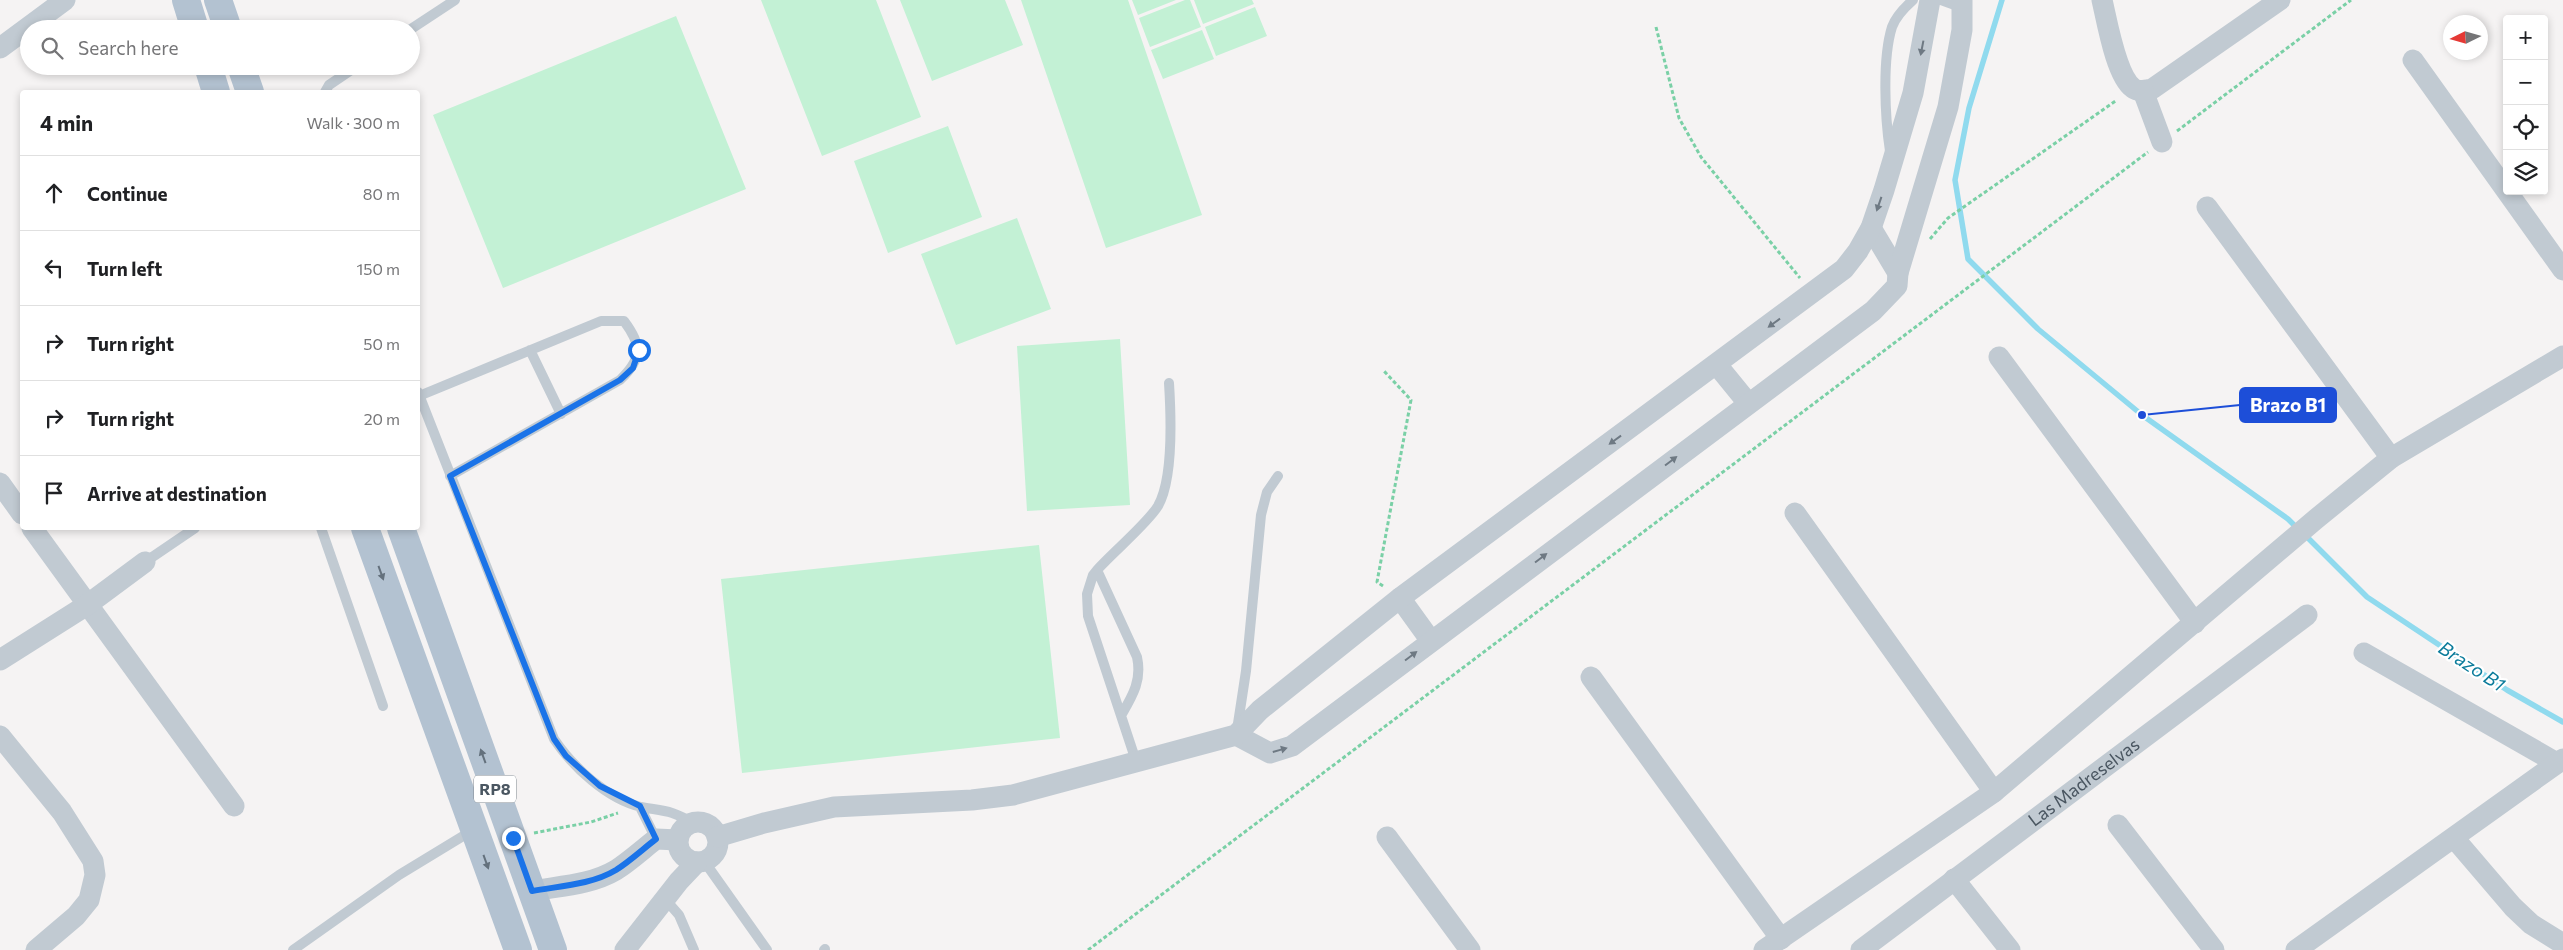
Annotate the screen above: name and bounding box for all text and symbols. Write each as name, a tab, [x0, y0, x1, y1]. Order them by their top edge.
north arrow	[2443, 15, 2488, 60]
map controls	[2503, 15, 2548, 195]
button: +	[2503, 15, 2548, 60]
search box	[20, 20, 420, 75]
icon: search	[38, 34, 66, 62]
text: Search here	[78, 36, 178, 59]
one-way arrow	[1918, 40, 1926, 56]
button: −	[2503, 60, 2548, 105]
button: locate	[2503, 105, 2548, 150]
text: 4 min	[40, 110, 93, 135]
text: Walk · 300 m	[306, 113, 400, 132]
button: layers	[2503, 150, 2548, 195]
icon: ahead	[40, 179, 68, 207]
text: Continue	[87, 182, 167, 205]
text: 80 m	[363, 184, 400, 203]
one-way arrow	[1875, 197, 1882, 212]
icon: left	[40, 254, 68, 282]
text: Turn left	[87, 257, 162, 280]
text: 150 m	[357, 259, 400, 278]
one-way arrow	[1767, 318, 1781, 328]
icon: right	[40, 329, 68, 357]
text: Turn right	[87, 332, 174, 355]
text: 50 m	[363, 334, 400, 353]
route start	[628, 339, 651, 362]
callout: Brazo B1	[2240, 388, 2336, 422]
text: Brazo B1	[2250, 393, 2326, 416]
icon: right	[40, 404, 68, 432]
text: Turn right	[87, 407, 174, 430]
text: 20 m	[364, 409, 400, 428]
one-way arrow	[1608, 435, 1622, 445]
one-way arrow	[1664, 456, 1678, 466]
icon: arrive	[40, 479, 68, 507]
text: Arrive at destination	[87, 482, 267, 505]
one-way arrow	[1534, 553, 1547, 564]
one-way arrow	[378, 566, 385, 581]
water label: Brazo B1	[2435, 636, 2510, 695]
one-way arrow	[1404, 651, 1418, 661]
street label: Las Madreselvas	[2023, 733, 2144, 831]
one-way arrow	[1272, 746, 1287, 754]
one-way arrow	[479, 748, 487, 763]
road number: RP8	[474, 776, 516, 802]
route end	[502, 827, 525, 850]
one-way arrow	[482, 855, 490, 870]

